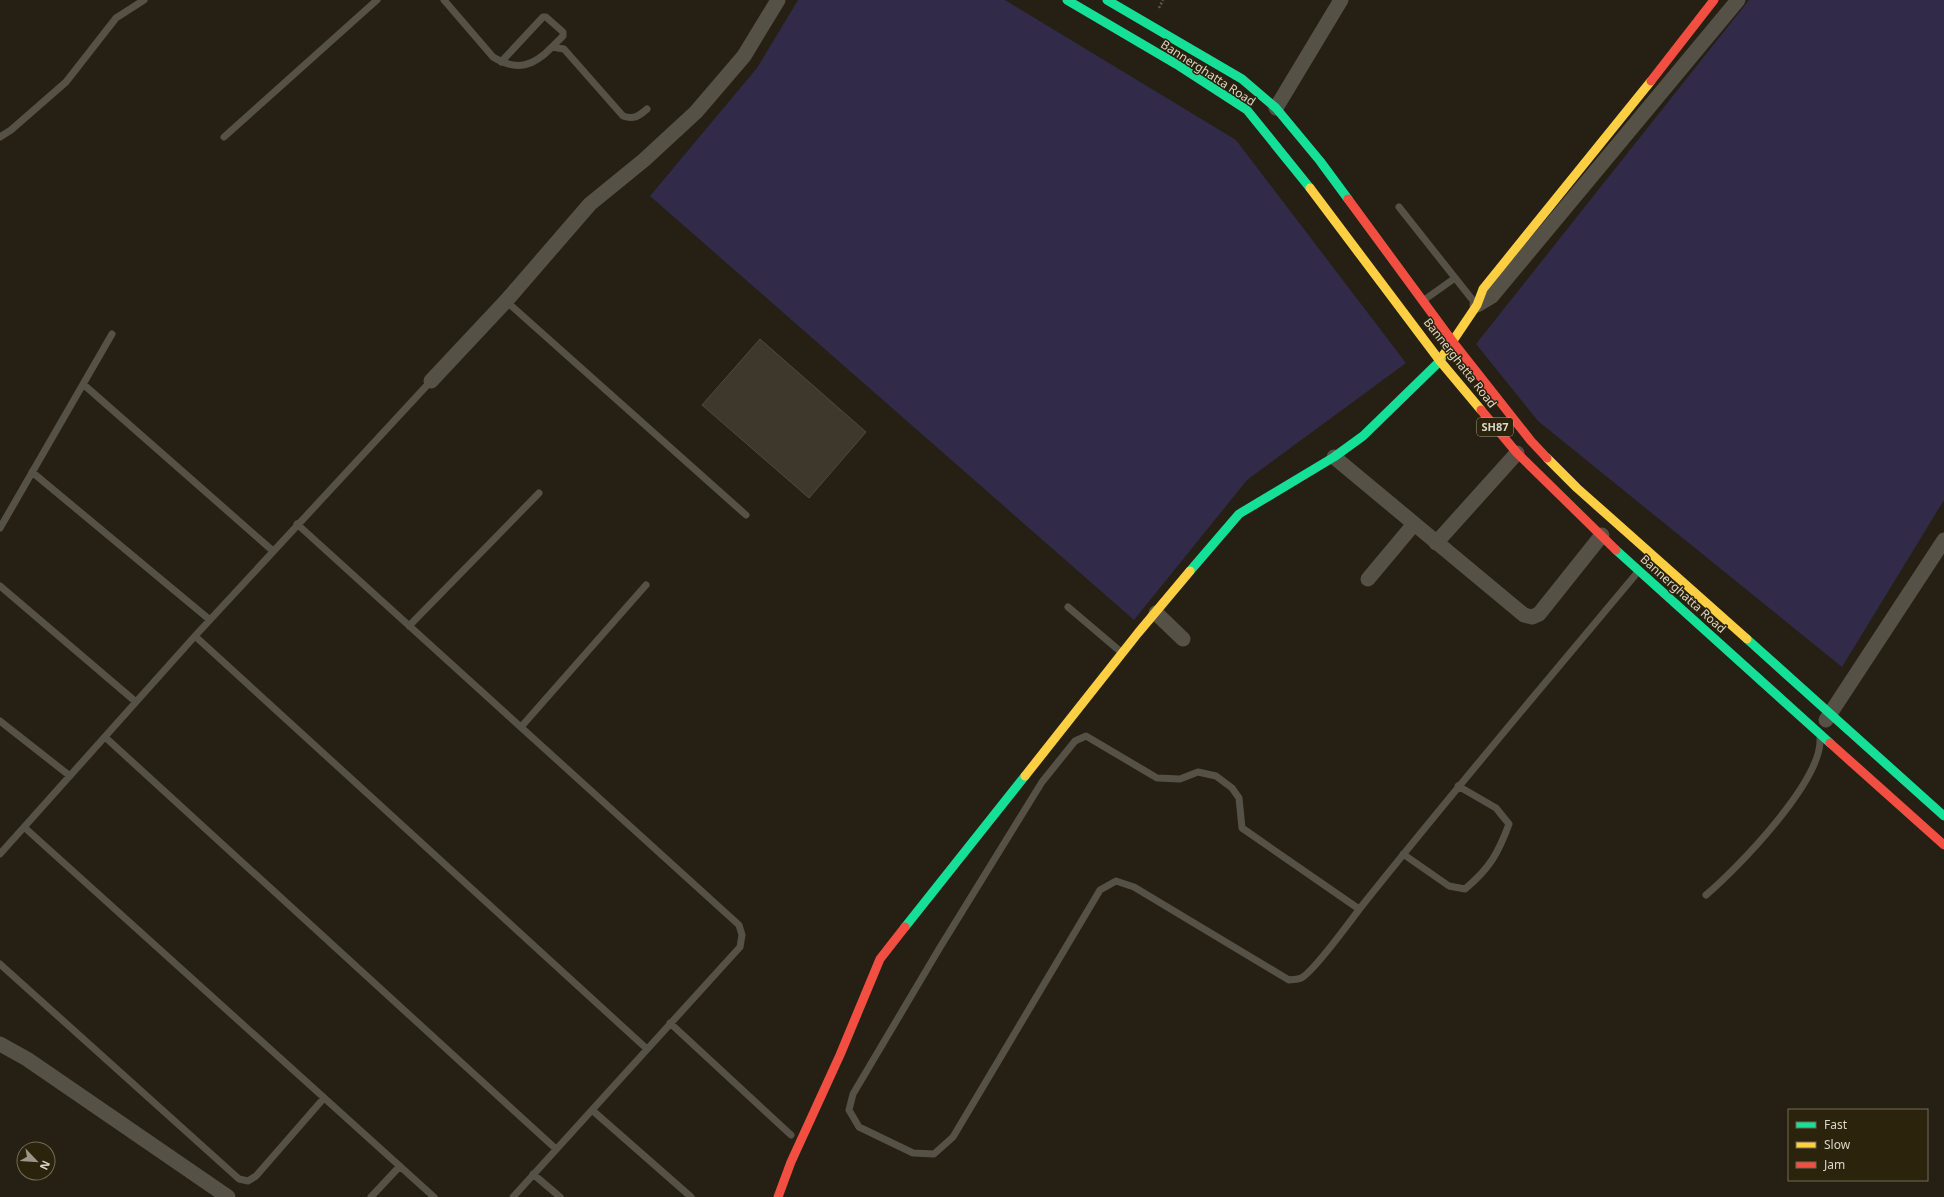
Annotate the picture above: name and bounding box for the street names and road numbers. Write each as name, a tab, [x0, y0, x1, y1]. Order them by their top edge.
street label: Bannerghatta Road	[1158, 36, 1259, 110]
street label: Bannerghatta Road	[1420, 314, 1501, 411]
road number: SH87	[1477, 418, 1513, 436]
street label: Bannerghatta Road	[1637, 551, 1730, 637]

